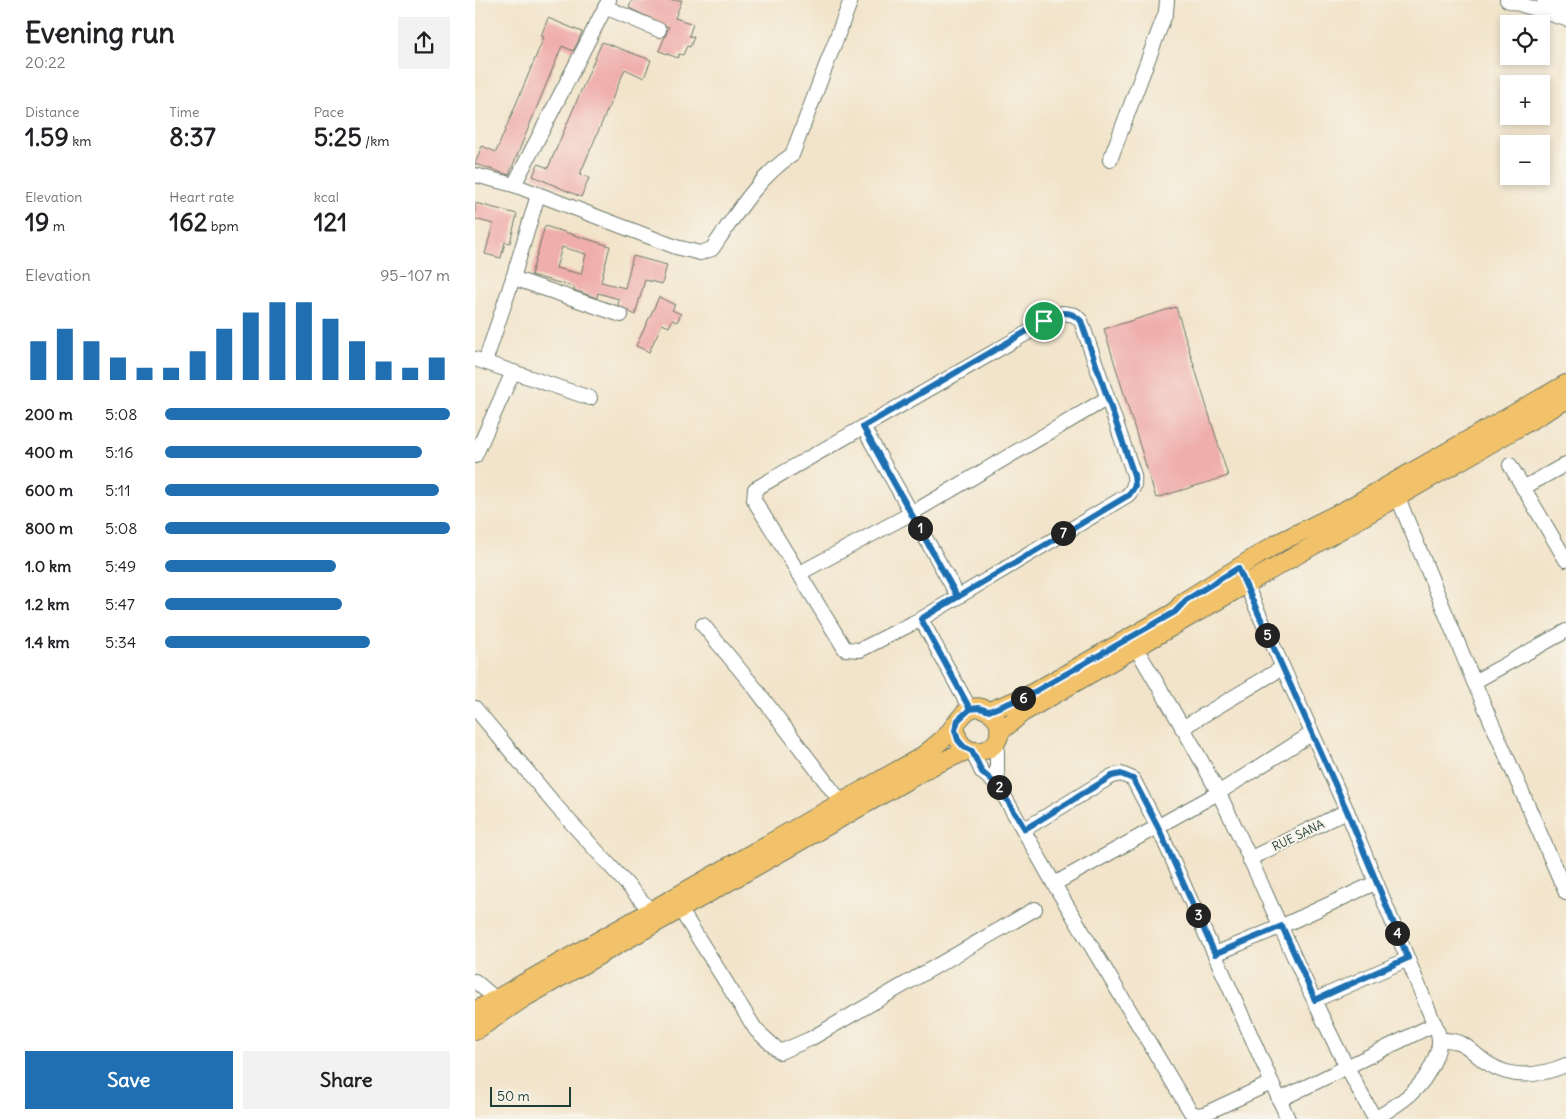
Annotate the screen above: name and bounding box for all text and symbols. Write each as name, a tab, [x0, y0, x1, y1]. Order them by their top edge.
text: Evening run	[25, 15, 175, 51]
map controls	[1500, 15, 1550, 185]
button: locate	[1500, 15, 1550, 65]
button: share	[398, 17, 450, 69]
text: 20:22	[25, 52, 65, 72]
button: +	[1500, 75, 1550, 125]
text: Distance	[25, 103, 80, 121]
text: Time	[169, 103, 200, 121]
text: Pace	[314, 103, 344, 121]
text: 1.59	[25, 121, 69, 153]
text: 8:37	[169, 121, 216, 153]
text: 5:25	[314, 121, 362, 153]
text: km	[69, 132, 92, 150]
text: /km	[362, 132, 390, 150]
button: −	[1500, 135, 1550, 185]
text: Elevation	[25, 188, 82, 206]
text: Heart rate	[169, 188, 234, 206]
text: kcal	[314, 188, 339, 206]
text: 19	[25, 206, 49, 238]
text: 162	[169, 206, 207, 238]
text: 121	[314, 206, 347, 238]
text: m	[49, 217, 65, 235]
text: bpm	[207, 217, 239, 235]
text: Elevation	[25, 265, 91, 285]
text: 95–107 m	[380, 265, 450, 285]
pin	[1023, 300, 1065, 342]
icon: arrive	[1030, 307, 1058, 335]
text: 200 m	[25, 404, 73, 424]
text: 5:08	[105, 404, 138, 424]
text: 400 m	[25, 442, 73, 462]
text: 5:16	[105, 442, 133, 462]
text: 600 m	[25, 480, 73, 500]
text: 5:11	[105, 480, 131, 500]
pin: 1	[907, 516, 933, 540]
text: 800 m	[25, 518, 73, 538]
text: 5:08	[105, 518, 138, 538]
text: 1	[918, 519, 923, 537]
pin: 7	[1051, 520, 1075, 546]
text: 7	[1060, 524, 1067, 542]
text: 1.0 km	[25, 556, 71, 576]
text: 5:49	[105, 556, 136, 576]
text: 1.2 km	[25, 594, 69, 614]
text: 5:47	[105, 594, 135, 614]
pin: 5	[1255, 622, 1279, 648]
text: 5	[1263, 626, 1272, 644]
text: 1.4 km	[25, 632, 70, 652]
text: 5:34	[105, 632, 136, 652]
pin: 6	[1011, 686, 1035, 710]
text: 6	[1019, 689, 1028, 707]
pin: 2	[987, 774, 1011, 800]
text: 2	[996, 778, 1003, 796]
street label: RUE SANA	[1269, 816, 1327, 854]
pin: 3	[1185, 902, 1211, 928]
text: 3	[1195, 906, 1202, 924]
pin: 4	[1385, 920, 1409, 946]
text: 4	[1393, 924, 1402, 942]
button: Save	[25, 1051, 233, 1109]
button: Share	[243, 1051, 450, 1109]
scale bar	[490, 1084, 571, 1107]
text: 50 m	[497, 1087, 530, 1105]

